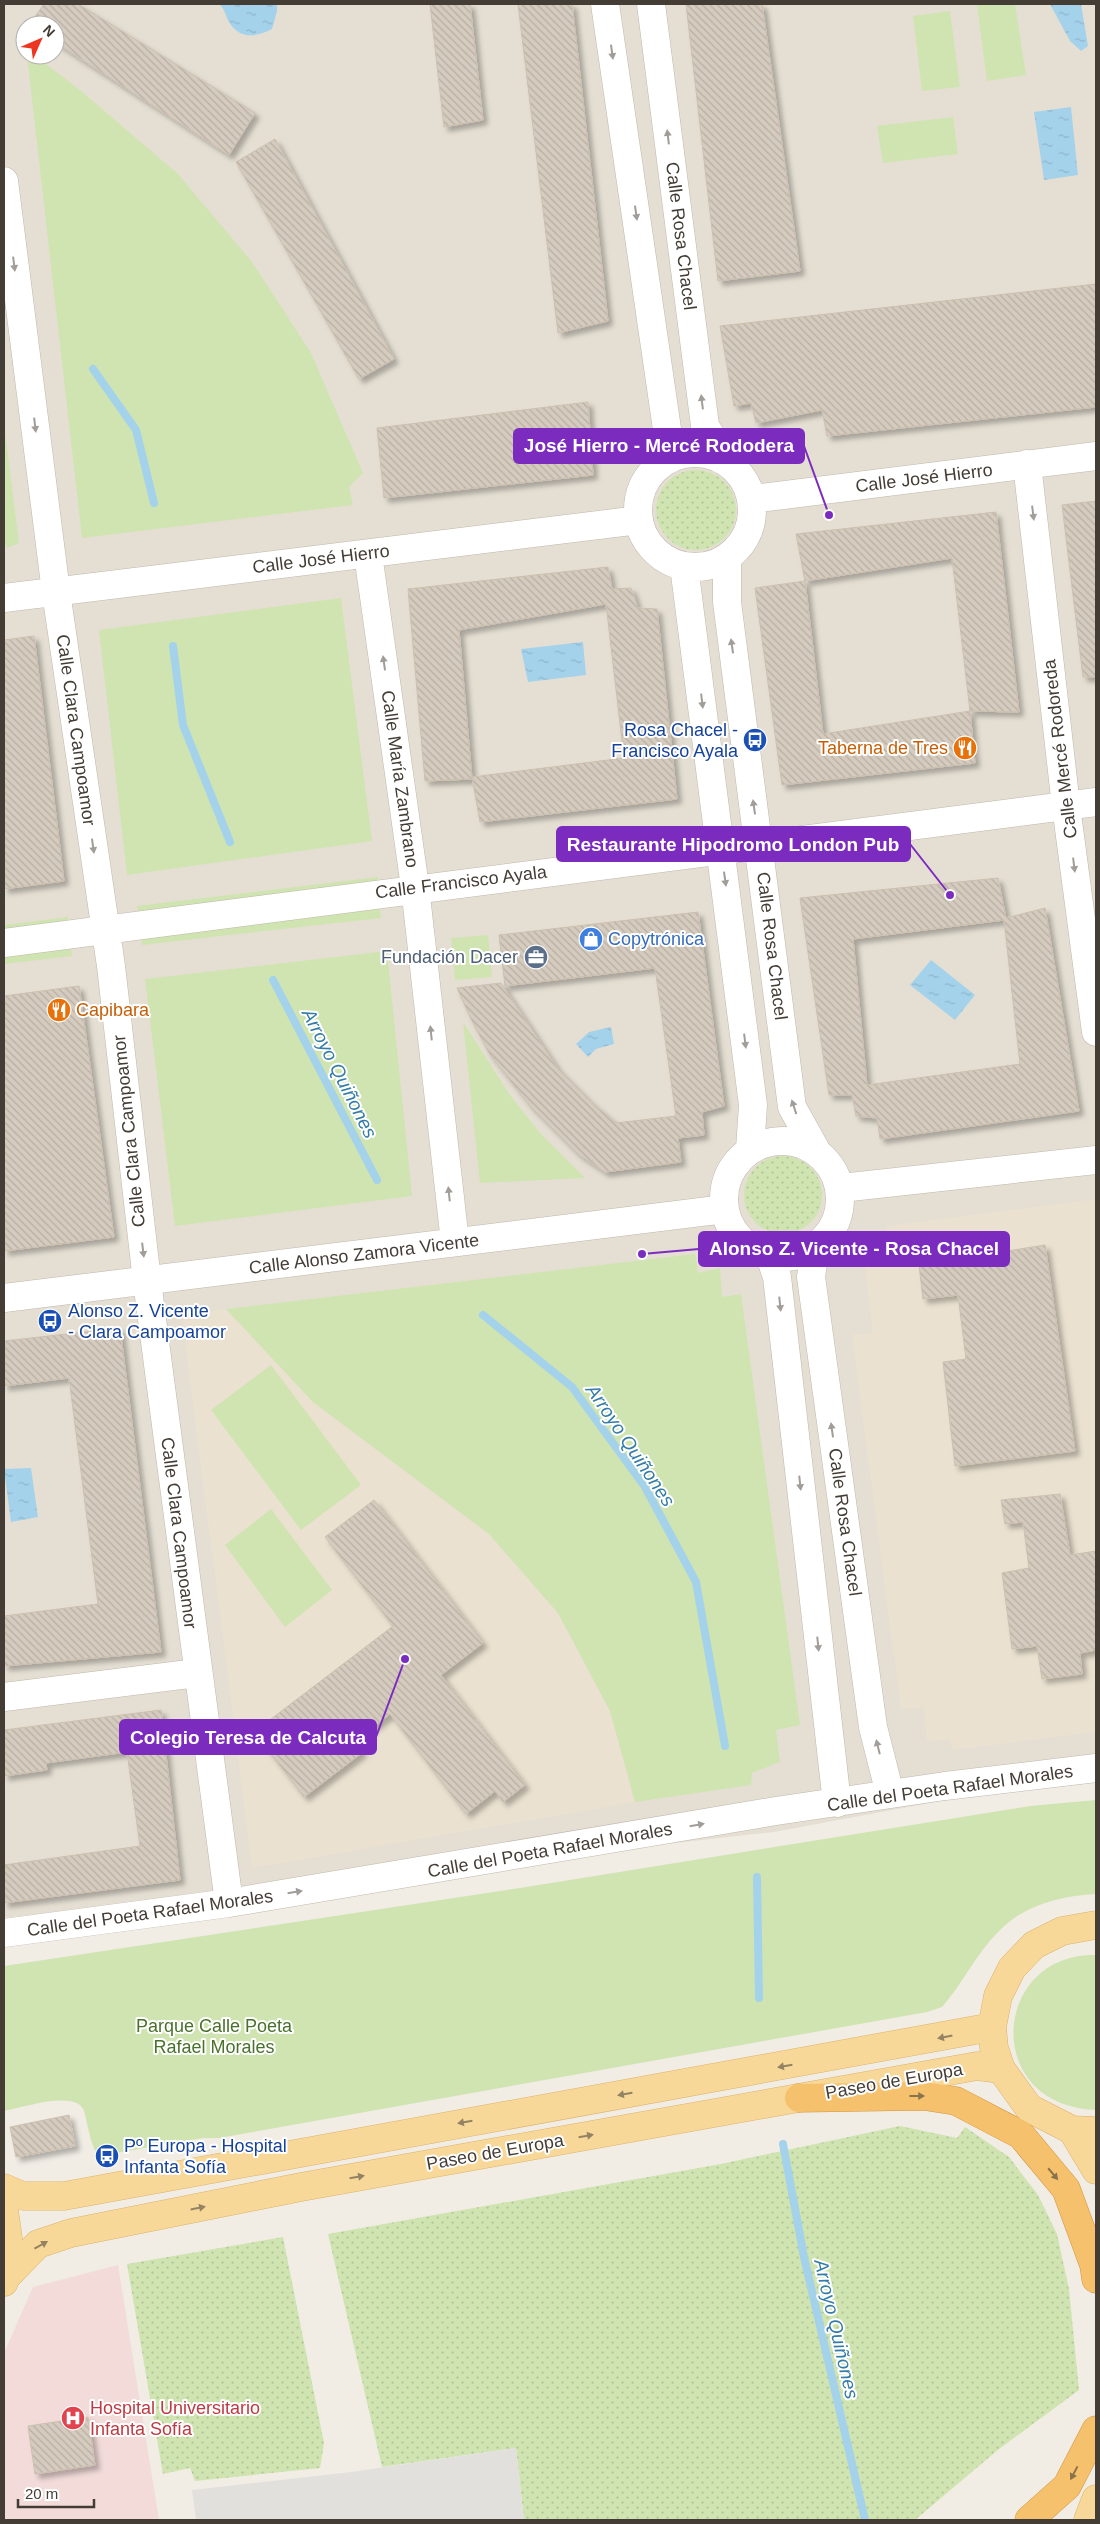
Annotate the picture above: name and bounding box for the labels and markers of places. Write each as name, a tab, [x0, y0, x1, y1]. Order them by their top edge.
callout: José Hierro - Mercé Rododera	[514, 429, 804, 463]
place label: Rosa Chacel - Francisco Ayala	[611, 720, 739, 761]
bus stop icon: Rosa Chacel - Francisco Ayala	[742, 727, 768, 753]
restaurant icon: Taberna de Tres	[952, 735, 978, 761]
place label: Taberna de Tres	[818, 738, 948, 758]
callout: Restaurante Hipodromo London Pub	[557, 827, 910, 861]
shop icon: Copytrónica	[578, 926, 604, 952]
place label: Copytrónica	[608, 929, 705, 949]
office icon: Fundación Dacer	[523, 944, 549, 970]
place label: Fundación Dacer	[381, 947, 518, 967]
restaurant icon: Capibara	[46, 997, 72, 1023]
place label: Capibara	[76, 1000, 150, 1020]
callout: Alonso Z. Vicente - Rosa Chacel	[699, 1232, 1009, 1266]
place label: Alonso Z. Vicente - Clara Campoamor	[68, 1301, 226, 1342]
bus stop icon: Alonso Z. Vicente - Clara Campoamor	[37, 1308, 63, 1334]
callout: Colegio Teresa de Calcuta	[120, 1720, 376, 1754]
place label: Pº Europa - Hospital Infanta Sofía	[124, 2136, 287, 2177]
bus stop icon: Pº Europa - Hospital Infanta Sofía	[94, 2143, 120, 2169]
place label: Hospital Universitario Infanta Sofía	[90, 2398, 260, 2439]
hospital icon: Hospital Universitario Infanta Sofía	[60, 2405, 86, 2431]

